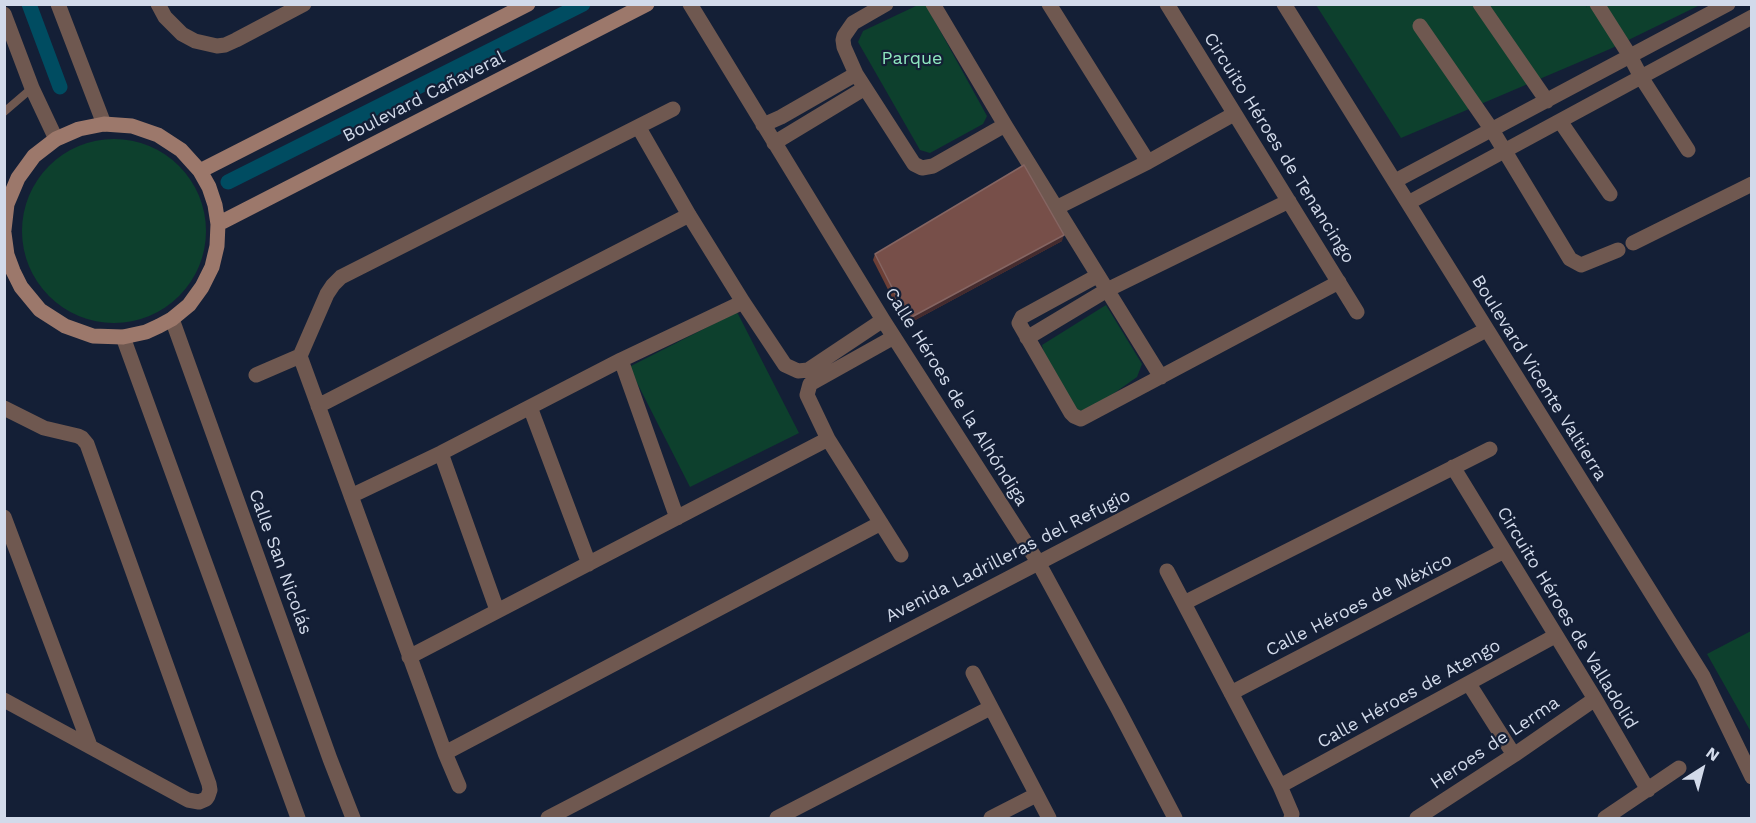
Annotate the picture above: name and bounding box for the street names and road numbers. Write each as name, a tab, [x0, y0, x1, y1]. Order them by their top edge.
street label: Circuito Héroes de Tenancingo	[1199, 29, 1359, 267]
street label: Boulevard Cañaveral	[339, 47, 509, 147]
street label: Boulevard Vicente Valtierra	[1467, 271, 1611, 485]
street label: Calle Héroes de la Alhóndiga	[880, 284, 1032, 510]
street label: Avenida Ladrilleras del Refugio	[882, 485, 1134, 627]
street label: Calle San Nicolás	[244, 486, 316, 638]
street label: Circuito Héroes de Valladolid	[1492, 503, 1642, 733]
street label: Calle Héroes de México	[1262, 549, 1456, 661]
street label: Calle Héroes de Atengo	[1314, 635, 1504, 753]
street label: Heroes de Lerma	[1426, 692, 1564, 794]

